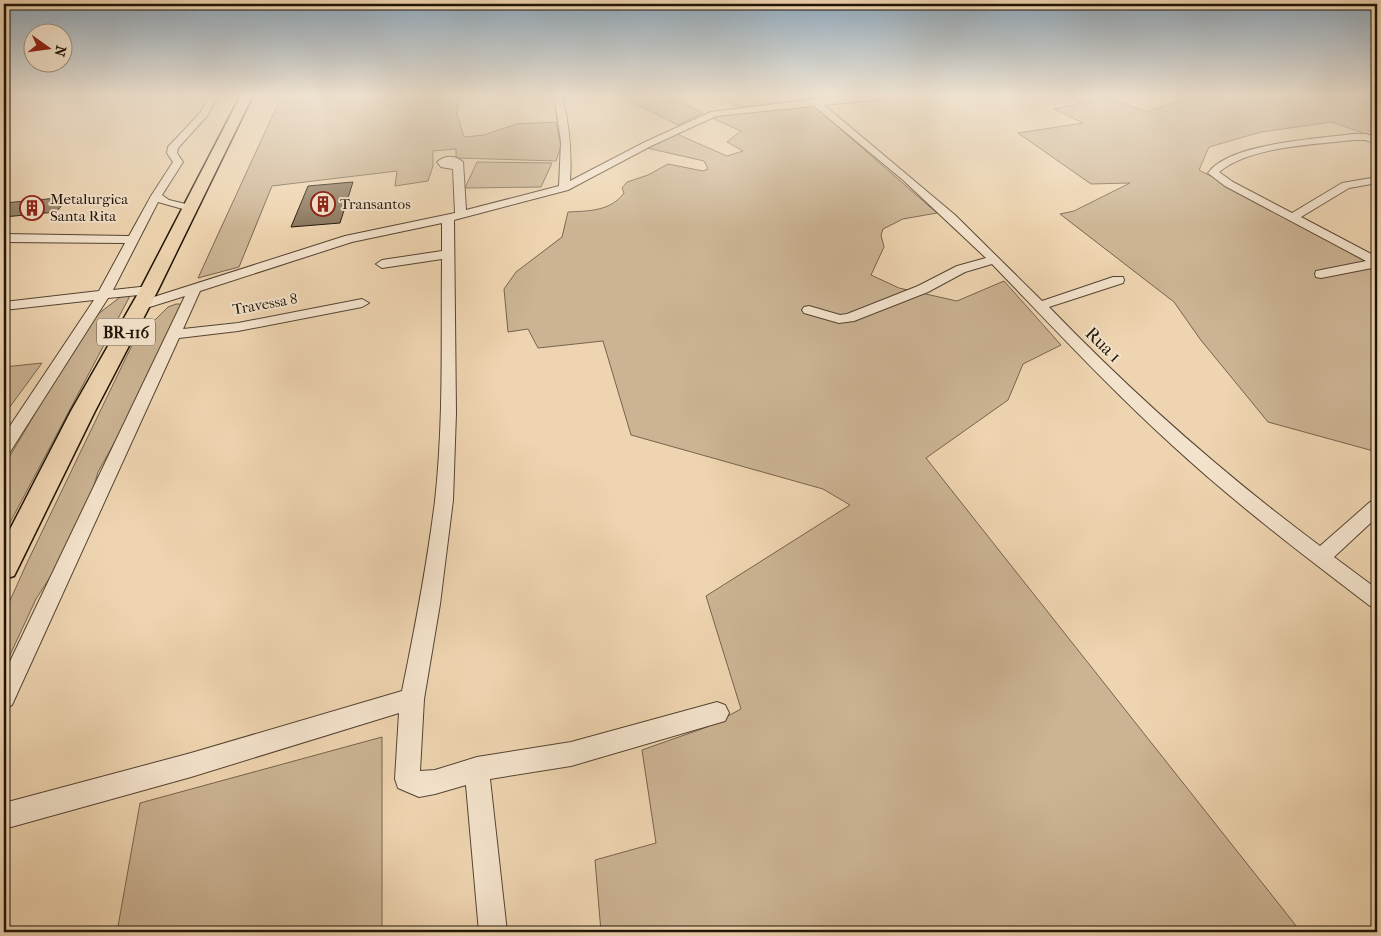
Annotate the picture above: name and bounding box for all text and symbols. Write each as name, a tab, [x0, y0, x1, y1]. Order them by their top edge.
north arrow	[22, 22, 72, 72]
text: N	[51, 44, 70, 59]
place label: Metalurgica Santa Rita	[50, 190, 129, 225]
building icon: Transantos	[310, 191, 336, 217]
building icon: Metalurgica Santa Rita	[19, 195, 45, 221]
place label: Transantos	[340, 195, 411, 213]
street label: Travessa 8	[231, 289, 299, 319]
road number: BR-116	[97, 318, 155, 346]
street label: Rua 1	[1081, 323, 1125, 367]

